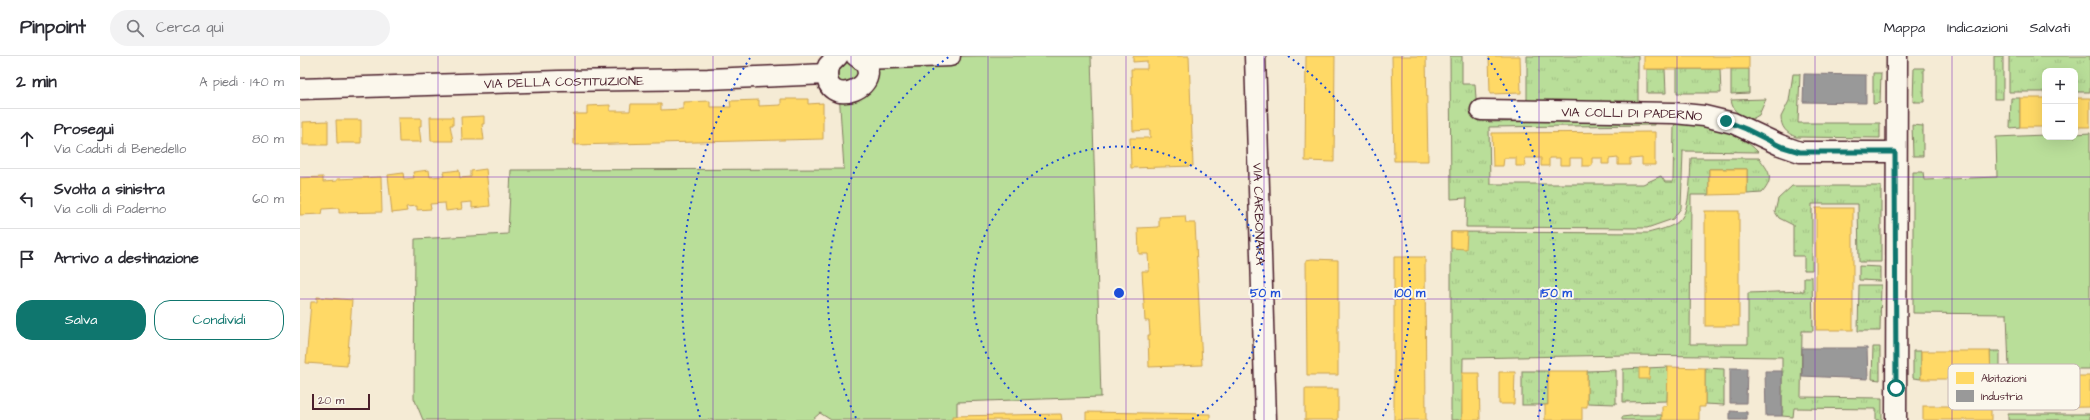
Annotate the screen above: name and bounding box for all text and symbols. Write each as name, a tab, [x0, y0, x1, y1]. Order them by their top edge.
search box	[110, 10, 390, 46]
text: Pinpoint	[20, 14, 86, 41]
icon: search	[124, 17, 146, 39]
text: Cerca qui	[156, 17, 224, 38]
text: Mappa	[1884, 18, 1925, 38]
text: Indicazioni	[1947, 18, 2008, 38]
text: Salvati	[2030, 18, 2070, 38]
map controls	[2042, 68, 2078, 140]
button: +	[2042, 68, 2078, 104]
text: 2 min	[16, 70, 57, 94]
street label: VIA DELLA COSTITUZIONE	[484, 72, 644, 93]
text: A piedi · 140 m	[199, 73, 284, 91]
street label: VIA COLLI DI PADERNO	[1561, 103, 1704, 126]
button: −	[2042, 104, 2078, 140]
route end	[1717, 112, 1735, 130]
text: Prosegui	[54, 119, 114, 140]
icon: ahead	[16, 128, 38, 150]
text: 80 m	[252, 130, 284, 148]
text: Via Caduti di Benedello	[54, 140, 186, 158]
street label: VIA CARBONARA	[1248, 162, 1269, 266]
text: Svolta a sinistra	[54, 179, 165, 200]
icon: left	[16, 188, 38, 210]
text: 60 m	[252, 190, 284, 208]
text: Via colli di Paderno	[54, 200, 166, 218]
icon: arrive	[16, 248, 38, 270]
text: Arrivo a destinazione	[54, 248, 199, 269]
text: 50 m	[1250, 285, 1281, 302]
text: 100 m	[1395, 285, 1426, 302]
text: 150 m	[1540, 285, 1573, 302]
centre of rings	[1112, 286, 1126, 300]
button: Salva	[16, 300, 146, 340]
button: Condividi	[154, 300, 284, 340]
legend	[1948, 364, 2080, 410]
text: Abitazioni	[1981, 371, 2027, 386]
route start	[1887, 379, 1905, 397]
text: Industria	[1981, 389, 2023, 404]
scale bar	[312, 392, 370, 411]
text: 20 m	[318, 393, 344, 408]

